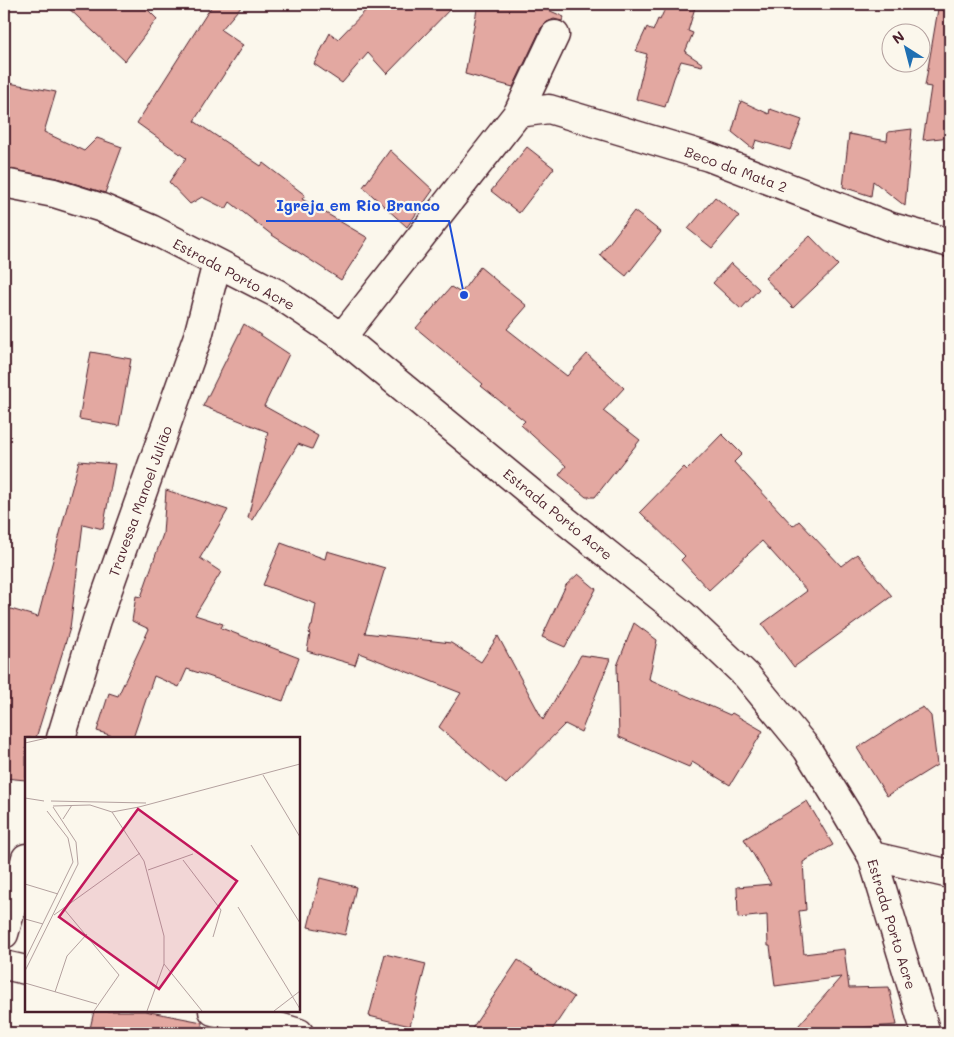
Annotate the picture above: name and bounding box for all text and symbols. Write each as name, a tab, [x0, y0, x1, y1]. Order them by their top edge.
north arrow	[882, 22, 932, 72]
text: N	[888, 26, 908, 48]
street label: Beco da Mata 2	[682, 142, 790, 196]
callout: Igreja em Rio Branco	[266, 191, 449, 221]
text: Igreja em Rio Branco	[276, 195, 440, 215]
street label: Estrada Porto Acre	[170, 234, 298, 314]
street label: Travessa Manoel Julião	[104, 423, 176, 579]
street label: Estrada Porto Acre	[499, 464, 617, 564]
inset map	[25, 737, 300, 1012]
street label: Estrada Porto Acre	[863, 857, 921, 991]

